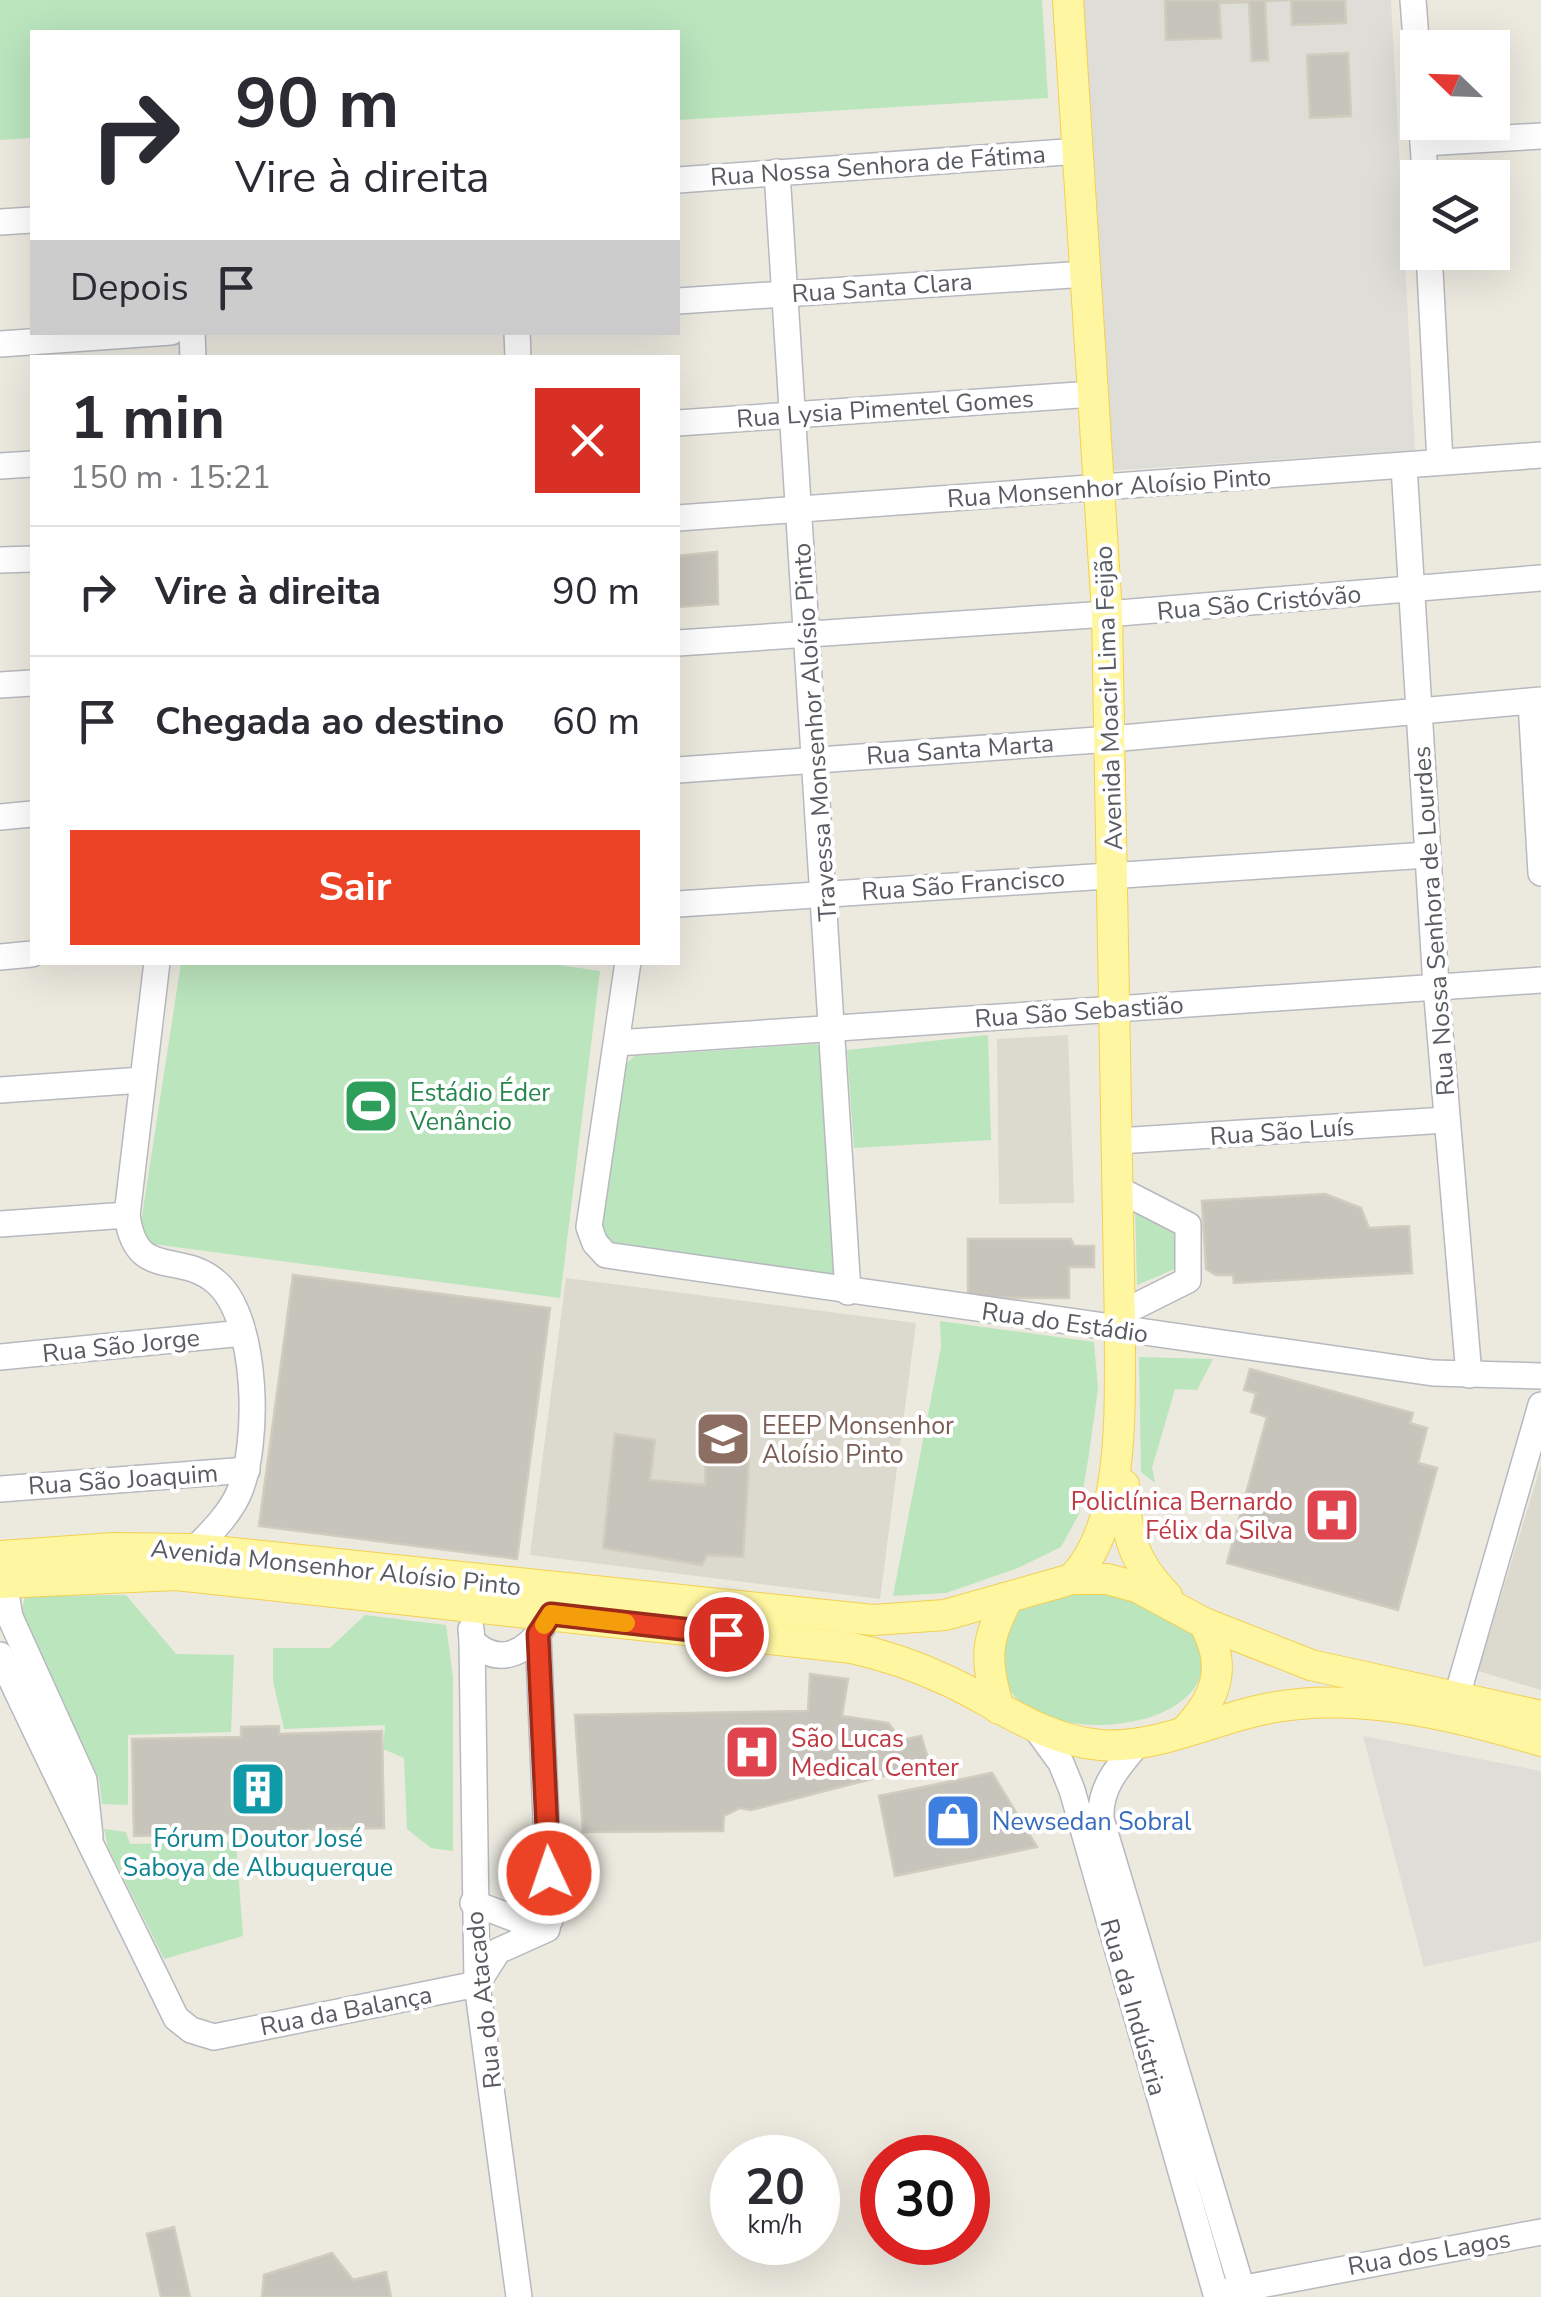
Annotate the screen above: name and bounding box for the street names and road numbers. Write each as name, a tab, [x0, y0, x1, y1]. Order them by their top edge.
street label: Rua Nossa Senhora de Fátima	[709, 137, 1047, 195]
street label: Rua Santa Clara	[790, 265, 974, 311]
street label: Rua Lysia Pimentel Gomes	[735, 382, 1035, 436]
street label: Rua Monsenhor Aloísio Pinto	[946, 460, 1272, 516]
street label: Travessa Monsenhor Aloísio Pinto	[785, 542, 845, 922]
street label: Avenida Moacir Lima Feijão	[1087, 545, 1131, 851]
street label: Rua São Cristóvão	[1156, 577, 1363, 629]
street label: Rua Santa Marta	[865, 726, 1055, 774]
street label: Rua Nossa Senhora de Lourdes	[1405, 745, 1463, 1097]
street label: Rua São Francisco	[860, 861, 1066, 909]
street label: Rua São Sebastião	[973, 988, 1185, 1036]
street label: Rua São Luís	[1209, 1110, 1355, 1154]
street label: Rua do Estádio	[979, 1294, 1150, 1352]
street label: Rua São Jorge	[41, 1321, 202, 1371]
street label: Rua São Joaquim	[27, 1456, 219, 1504]
street label: Avenida Monsenhor Aloísio Pinto	[149, 1532, 523, 1604]
street label: Rua do Atacado	[458, 1909, 510, 2090]
street label: Rua da Indústria	[1092, 1915, 1175, 2100]
street label: Rua da Balança	[257, 1978, 435, 2044]
street label: Rua dos Lagos	[1345, 2222, 1513, 2284]

